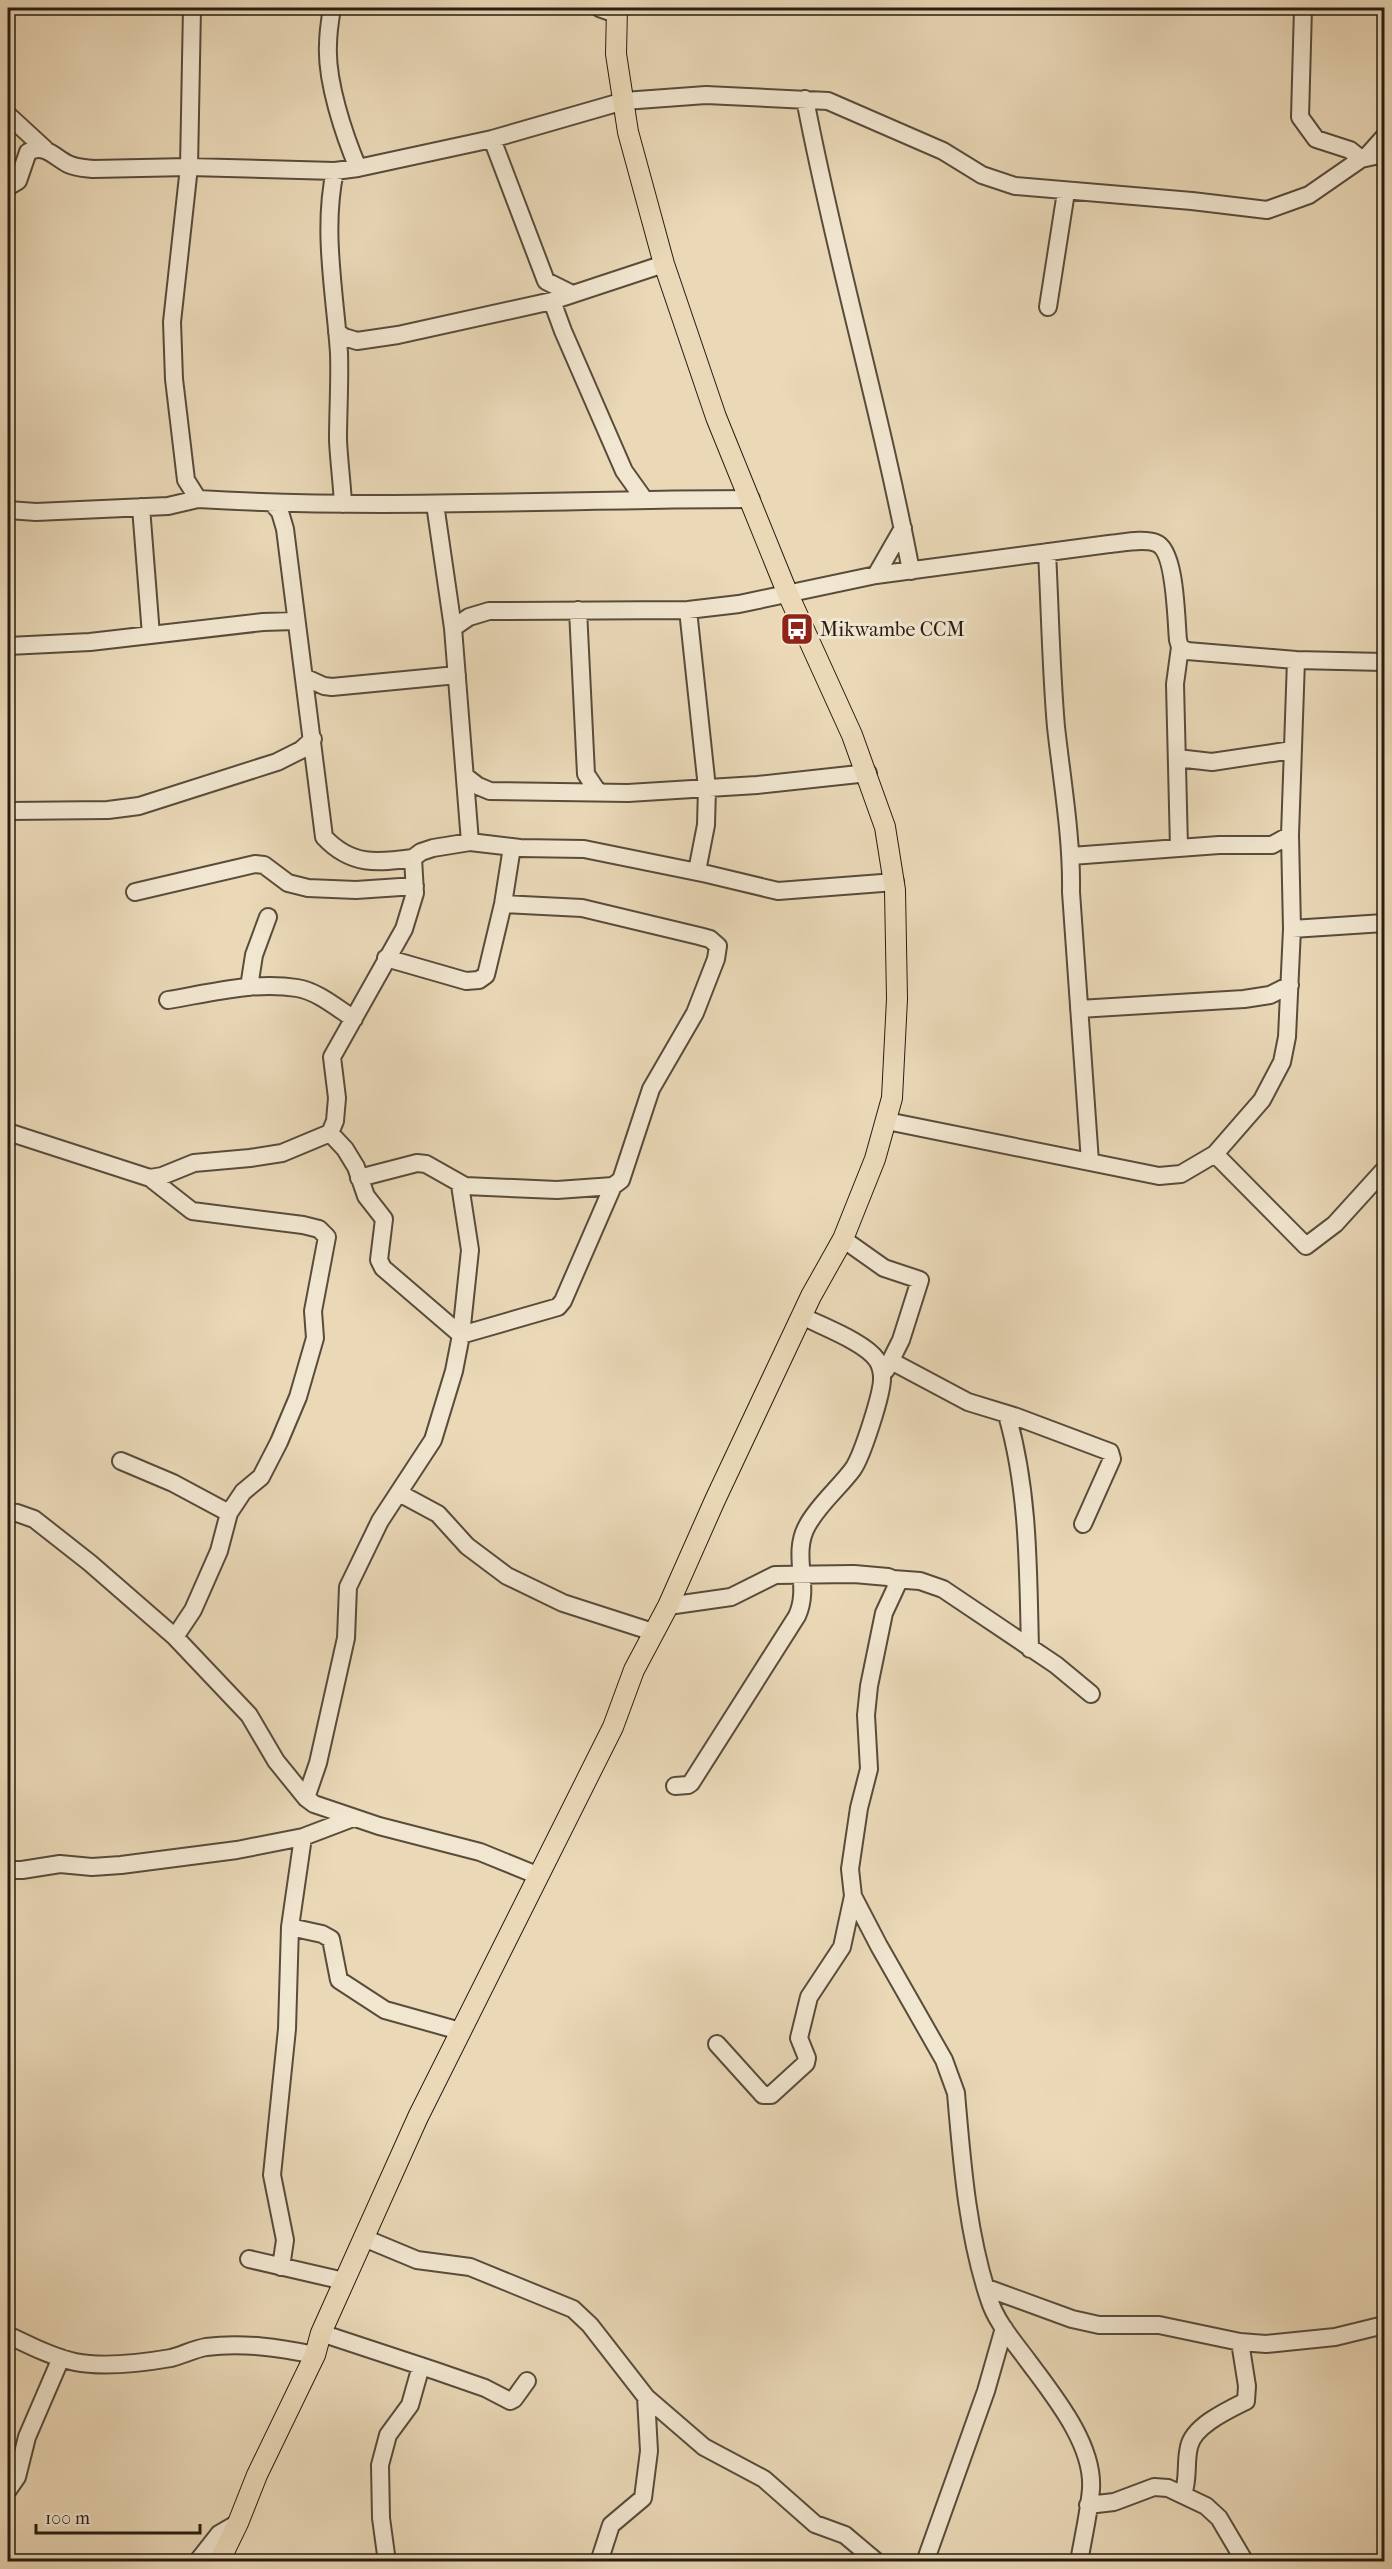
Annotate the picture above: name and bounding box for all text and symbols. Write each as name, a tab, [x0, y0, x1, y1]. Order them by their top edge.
bus stop icon: Mikwambe CCM	[779, 611, 815, 647]
place label: Mikwambe CCM	[820, 618, 965, 641]
scale bar	[36, 2497, 200, 2535]
text: 100 m	[45, 2508, 90, 2529]

